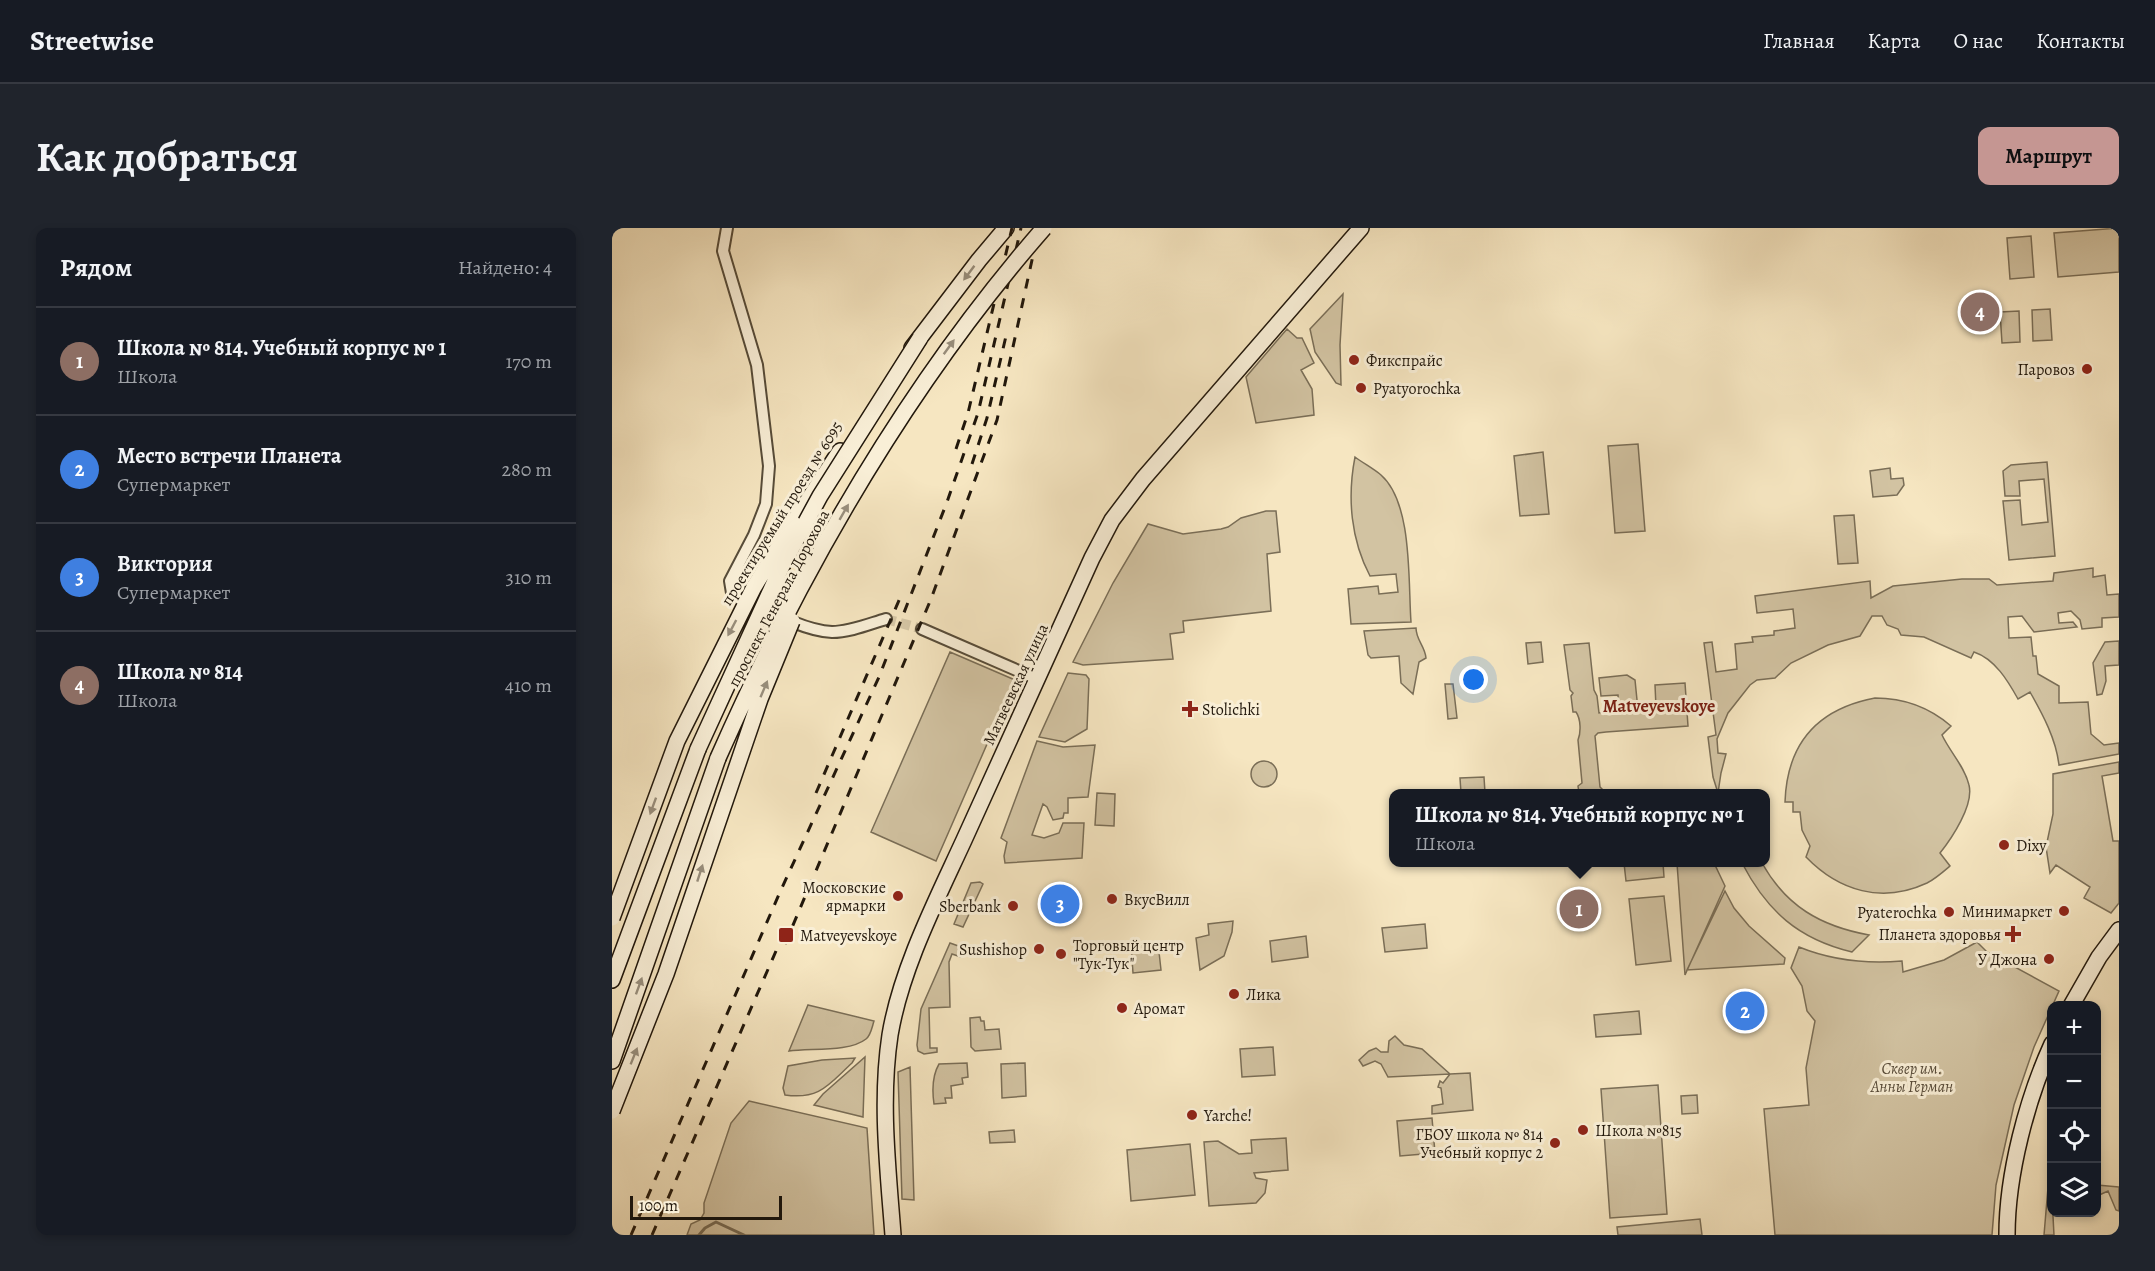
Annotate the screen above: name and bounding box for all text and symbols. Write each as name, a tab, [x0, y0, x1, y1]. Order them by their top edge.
text: Streetwise	[30, 22, 154, 60]
text: Главная	[1763, 27, 1835, 55]
text: Карта	[1868, 27, 1920, 55]
text: О нас	[1953, 27, 2003, 55]
text: Контакты	[2036, 27, 2125, 55]
button: Маршрут	[1978, 127, 2119, 185]
text: Как добраться	[36, 128, 298, 185]
text: Рядом	[60, 250, 132, 285]
text: Найдено: 4	[458, 254, 552, 281]
one-way arrow	[963, 265, 975, 281]
pin: 4	[1960, 290, 2000, 334]
text: Школа № 814. Учебный корпус № 1	[117, 333, 446, 363]
one-way arrow	[943, 340, 955, 356]
text: 1	[76, 348, 83, 375]
text: 170 m	[506, 348, 552, 375]
place label: Фикспрайс	[1366, 350, 1443, 372]
marker: Фикспрайс	[1347, 353, 1361, 367]
place label: Паровоз	[2018, 359, 2075, 381]
marker: Паровоз	[2080, 362, 2094, 376]
text: Школа	[117, 363, 177, 390]
place label: Pyatyorochka	[1373, 378, 1461, 400]
marker: Pyatyorochka	[1354, 381, 1368, 395]
street label: проектируемый проезд № 6095	[716, 417, 848, 610]
text: Место встречи Планета	[117, 441, 341, 471]
text: 2	[75, 456, 84, 483]
text: 280 m	[502, 456, 552, 483]
text: Супермаркет	[117, 471, 231, 498]
one-way arrow	[839, 503, 849, 520]
street label: проспект Генерала Дорохова	[723, 506, 835, 691]
text: Виктория	[117, 549, 213, 579]
text: 3	[75, 564, 84, 591]
text: 310 m	[506, 564, 552, 591]
text: Супермаркет	[117, 579, 231, 606]
one-way arrow	[728, 619, 738, 637]
street label: Матвеевская улица	[978, 620, 1054, 749]
text: Школа № 814	[117, 657, 243, 687]
your location	[1459, 665, 1488, 694]
text: 4	[75, 672, 84, 699]
text: 410 m	[505, 672, 552, 699]
one-way arrow	[759, 679, 769, 697]
text: Школа	[117, 687, 177, 714]
district label: Matveyevskoye	[1603, 694, 1715, 718]
place label: Stolichki	[1202, 699, 1260, 721]
marker: Stolichki	[1183, 702, 1197, 716]
popup	[1389, 789, 1770, 867]
one-way arrow	[648, 797, 657, 815]
text: Школа № 814. Учебный корпус № 1	[1415, 800, 1744, 830]
text: Школа	[1415, 830, 1475, 857]
place label: Dixy	[2016, 835, 2047, 857]
marker: Dixy	[1997, 838, 2011, 852]
one-way arrow	[696, 864, 706, 882]
place label: Московские ярмарки	[802, 877, 886, 917]
pin: 3	[1040, 882, 1080, 926]
pin: 1	[1560, 886, 1598, 932]
marker: Московские ярмарки	[891, 889, 905, 903]
place label: ВкусВилл	[1124, 889, 1190, 911]
marker: ВкусВилл	[1105, 892, 1119, 906]
place label: Sberbank	[939, 896, 1001, 918]
marker: Sberbank	[1006, 899, 1020, 913]
place label: Минимаркет	[1962, 901, 2052, 923]
place label: Pyaterochka	[1857, 902, 1938, 924]
marker: Минимаркет	[2057, 904, 2071, 918]
marker: Pyaterochka	[1942, 905, 1956, 919]
place label: Планета здоровья	[1878, 924, 2001, 946]
place label: Matveyevskoye	[800, 925, 897, 947]
marker: Matveyevskoye	[777, 926, 795, 944]
marker: Планета здоровья	[2006, 927, 2020, 941]
place label: Торговый центр "Тук-Тук"	[1073, 935, 1184, 975]
place label: Sushishop	[959, 939, 1027, 961]
marker: Sushishop	[1032, 942, 1046, 956]
marker: Торговый центр "Тук-Тук"	[1054, 947, 1068, 961]
place label: У Джона	[1978, 949, 2038, 971]
marker: У Джона	[2042, 952, 2056, 966]
one-way arrow	[635, 977, 645, 995]
place label: Лика	[1246, 984, 1282, 1006]
marker: Лика	[1227, 987, 1241, 1001]
pin: 2	[1726, 988, 1764, 1034]
place label: Аромат	[1133, 998, 1185, 1020]
marker: Аромат	[1115, 1001, 1129, 1015]
map controls	[2047, 1001, 2101, 1217]
button: +	[2047, 1001, 2101, 1055]
one-way arrow	[629, 1047, 639, 1065]
button: −	[2047, 1055, 2101, 1109]
park label: Сквер им. Анны Герман	[1870, 1058, 1953, 1098]
place label: Yarche!	[1203, 1105, 1252, 1127]
marker: Yarche!	[1185, 1108, 1199, 1122]
button: locate	[2047, 1109, 2101, 1163]
place label: Школа №815	[1595, 1120, 1682, 1142]
marker: Школа №815	[1576, 1123, 1590, 1137]
place label: ГБОУ школа № 814 Учебный корпус 2	[1416, 1124, 1543, 1164]
marker: ГБОУ школа № 814 Учебный корпус 2	[1548, 1136, 1562, 1150]
button: layers	[2047, 1163, 2101, 1217]
scale bar	[630, 1193, 782, 1220]
text: 100 m	[639, 1195, 678, 1217]

